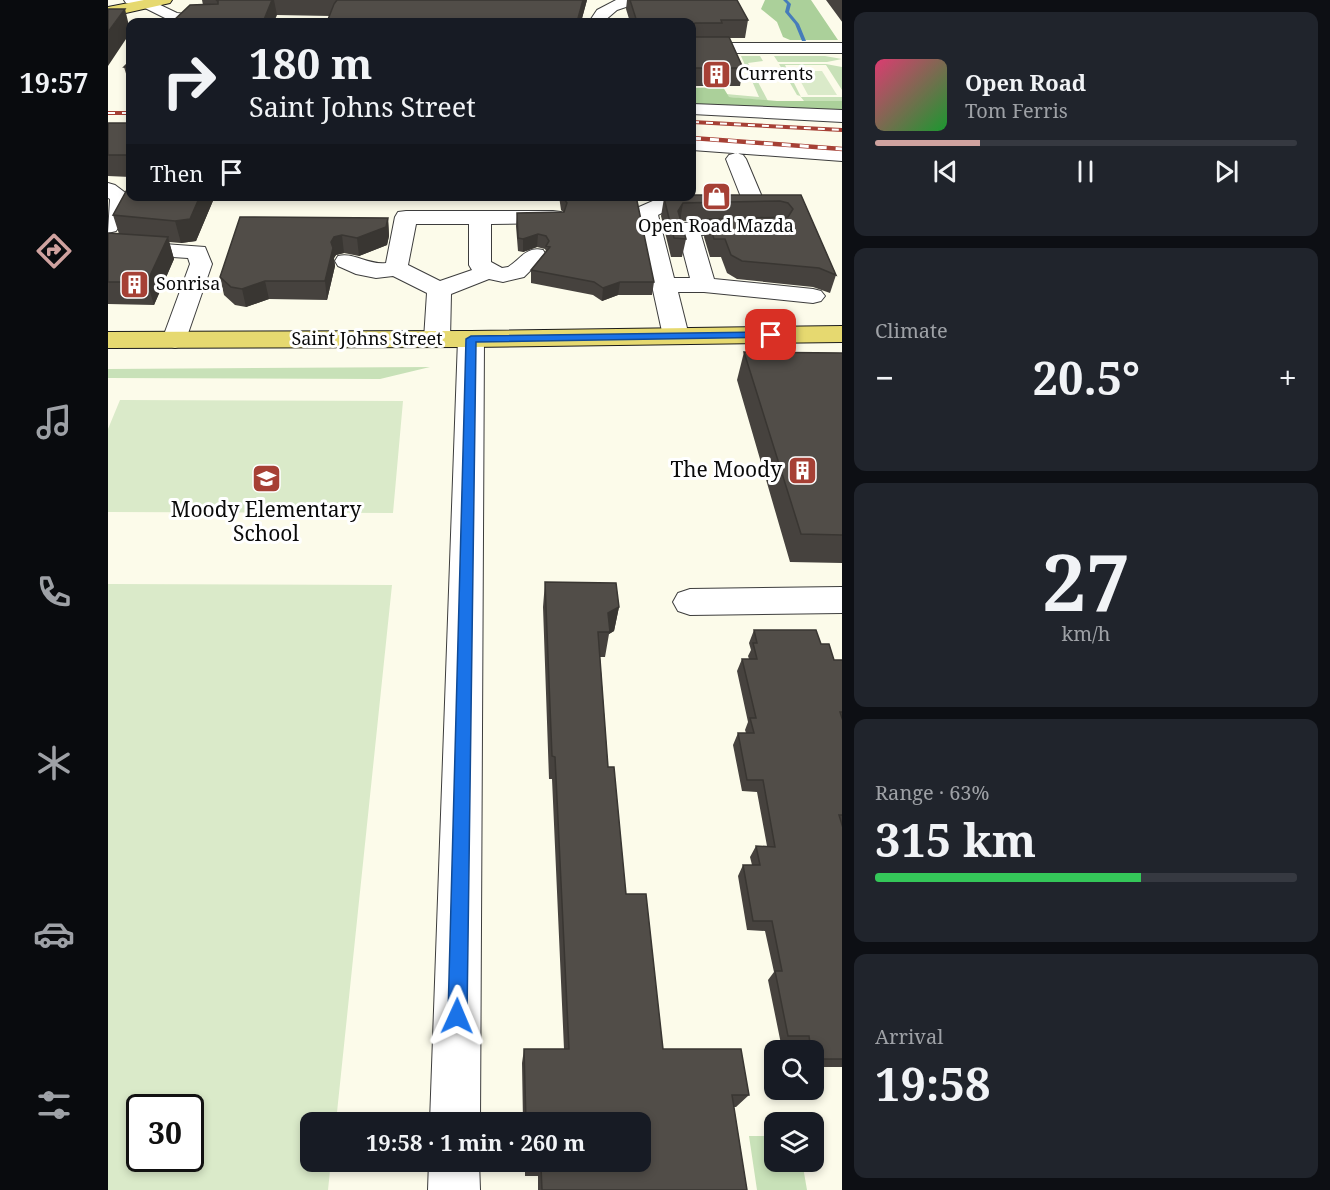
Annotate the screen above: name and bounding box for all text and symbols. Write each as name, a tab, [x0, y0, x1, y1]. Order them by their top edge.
text: 180 m	[249, 34, 373, 91]
icon: right	[150, 42, 228, 120]
building icon: Currents	[701, 58, 733, 90]
place label: Currents	[738, 61, 813, 85]
text: 19:57	[19, 64, 89, 101]
text: Open Road	[965, 67, 1086, 97]
text: Saint Johns Street	[249, 88, 476, 125]
text: Tom Ferris	[965, 97, 1068, 124]
icon: previous	[929, 155, 962, 188]
icon: pause	[1069, 155, 1102, 188]
icon: next	[1210, 155, 1243, 188]
icon: arrive	[215, 156, 248, 189]
text: Then	[150, 158, 203, 188]
shop icon: Open Road Mazda	[700, 181, 732, 213]
place label: Open Road Mazda	[638, 213, 794, 237]
icon: directions	[33, 230, 75, 272]
building icon: Sonrisa	[119, 268, 151, 300]
place label: Sonrisa	[156, 271, 220, 295]
pin	[745, 309, 796, 360]
text: Climate	[875, 317, 948, 344]
icon: arrive	[754, 318, 787, 351]
street label: Saint Johns Street	[291, 326, 443, 350]
text: 20.5°	[1033, 347, 1140, 408]
text: −	[875, 355, 894, 400]
text: +	[1279, 355, 1297, 400]
icon: music	[33, 401, 75, 443]
building icon: The Moody	[787, 454, 819, 486]
place label: The Moody	[670, 455, 782, 483]
school or university icon: Moody Elementary School	[250, 463, 282, 495]
place label: Moody Elementary School	[171, 495, 361, 547]
text: 27	[1042, 528, 1130, 634]
icon: phone	[33, 571, 75, 613]
text: km/h	[1061, 620, 1111, 647]
icon: climate	[33, 742, 75, 784]
text: Range · 63%	[875, 779, 989, 806]
text: 315 km	[875, 809, 1036, 870]
icon: car	[33, 913, 75, 955]
position arrow	[425, 984, 489, 1048]
text: Arrival	[875, 1023, 943, 1050]
map controls	[764, 1040, 824, 1172]
button: search	[764, 1040, 824, 1100]
text: 19:58	[875, 1053, 990, 1114]
icon: filters	[33, 1084, 75, 1126]
speed limit sign: 30	[126, 1094, 204, 1172]
button: layers	[764, 1112, 824, 1172]
text: 19:58 · 1 min · 260 m	[366, 1127, 585, 1157]

